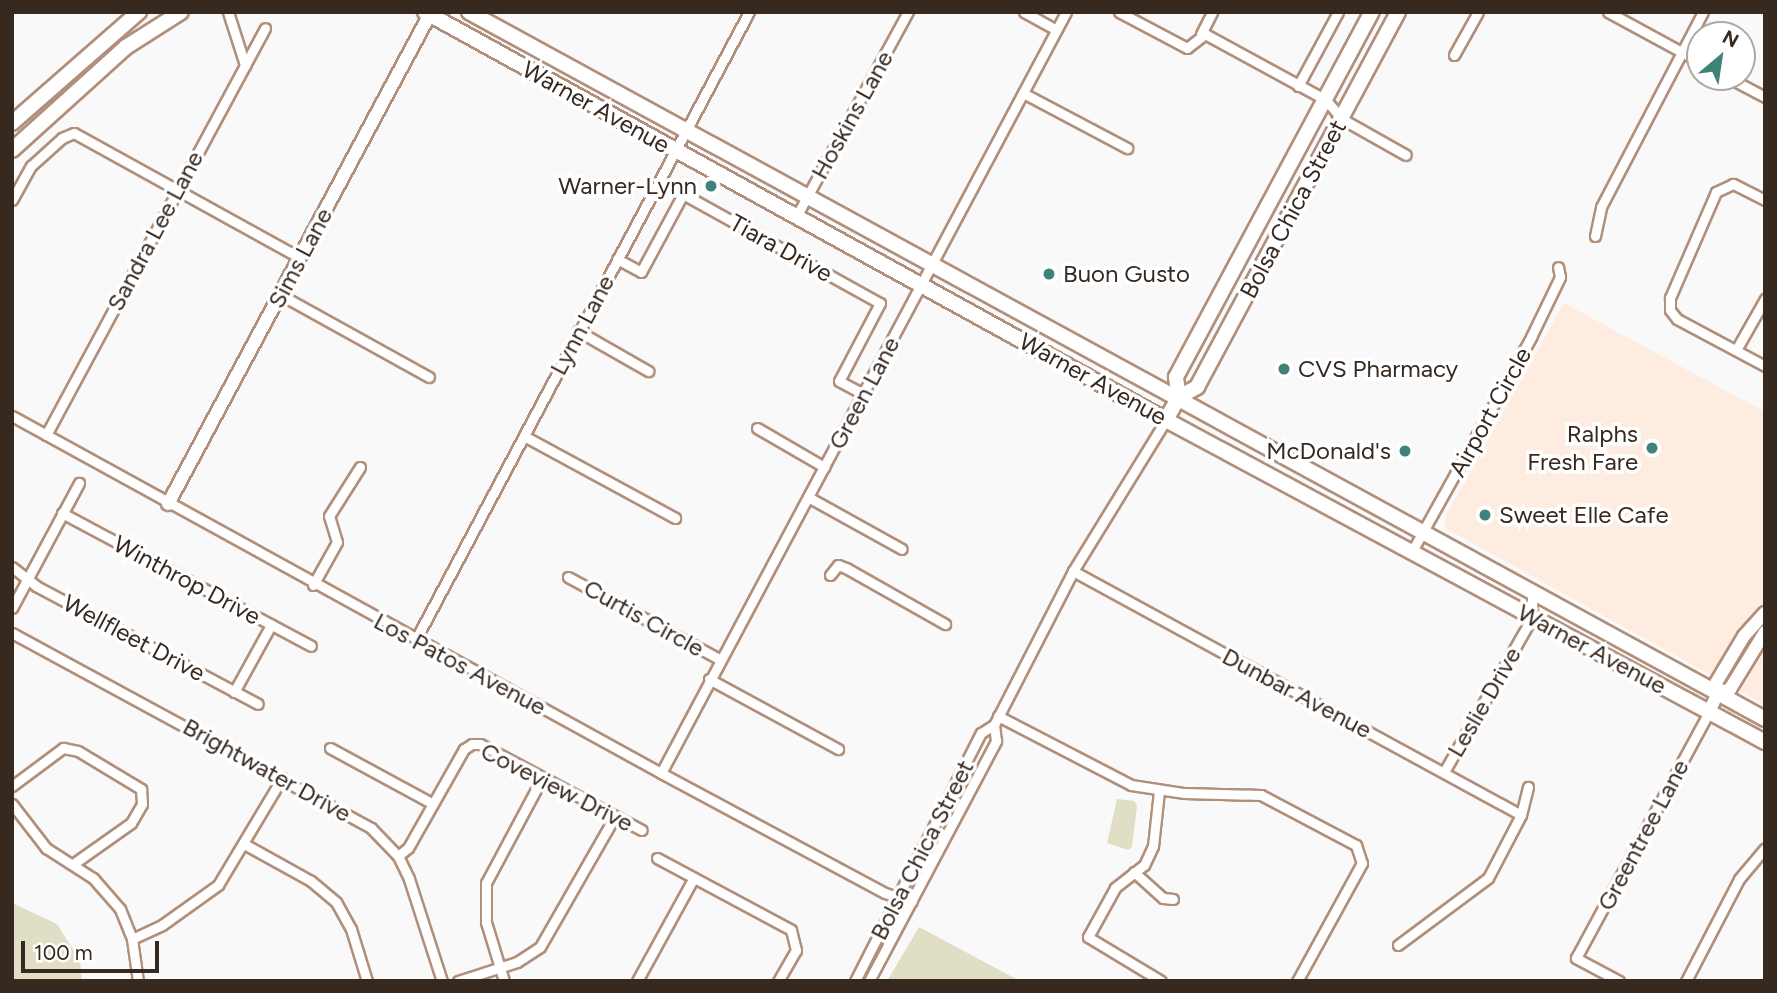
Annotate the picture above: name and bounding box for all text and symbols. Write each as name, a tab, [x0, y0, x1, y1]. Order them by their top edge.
north arrow	[1686, 21, 1756, 91]
text: N	[1718, 25, 1742, 53]
street label: Hoskins Lane	[805, 46, 899, 184]
street label: Warner Avenue	[517, 55, 675, 159]
street label: Bolsa Chica Street	[1234, 115, 1352, 303]
street label: Sandra Lee Lane	[101, 146, 209, 316]
place label: Warner-Lynn	[558, 172, 697, 200]
marker: Warner-Lynn	[703, 178, 719, 194]
street label: Sims Lane	[262, 203, 338, 313]
street label: Tiara Drive	[725, 208, 837, 288]
place label: Buon Gusto	[1063, 260, 1190, 288]
marker: Buon Gusto	[1041, 266, 1057, 282]
street label: Lynn Lane	[544, 270, 620, 380]
street label: Warner Avenue	[1014, 327, 1172, 431]
street label: Green Lane	[822, 332, 906, 454]
street label: Airport Circle	[1443, 342, 1537, 482]
place label: CVS Pharmacy	[1298, 355, 1458, 383]
marker: CVS Pharmacy	[1276, 361, 1292, 377]
place label: Ralphs Fresh Fare	[1527, 420, 1638, 476]
place label: McDonald's	[1266, 437, 1391, 465]
marker: Ralphs Fresh Fare	[1644, 440, 1660, 456]
marker: McDonald's	[1397, 443, 1413, 459]
place label: Sweet Elle Cafe	[1499, 501, 1669, 529]
marker: Sweet Elle Cafe	[1477, 507, 1493, 523]
street label: Winthrop Drive	[109, 529, 265, 631]
street label: Curtis Circle	[579, 573, 709, 663]
street label: Wellfleet Drive	[58, 589, 210, 687]
street label: Warner Avenue	[1513, 598, 1671, 700]
street label: Los Patos Avenue	[369, 607, 551, 721]
street label: Dunbar Avenue	[1217, 642, 1377, 744]
street label: Leslie Drive	[1441, 642, 1527, 762]
street label: Brightwater Drive	[178, 712, 356, 828]
street label: Coveview Drive	[476, 736, 638, 838]
street label: Bolsa Chica Street	[864, 755, 980, 945]
street label: Greentree Lane	[1591, 755, 1695, 915]
scale bar	[24, 926, 163, 970]
text: 100 m	[34, 940, 93, 965]

